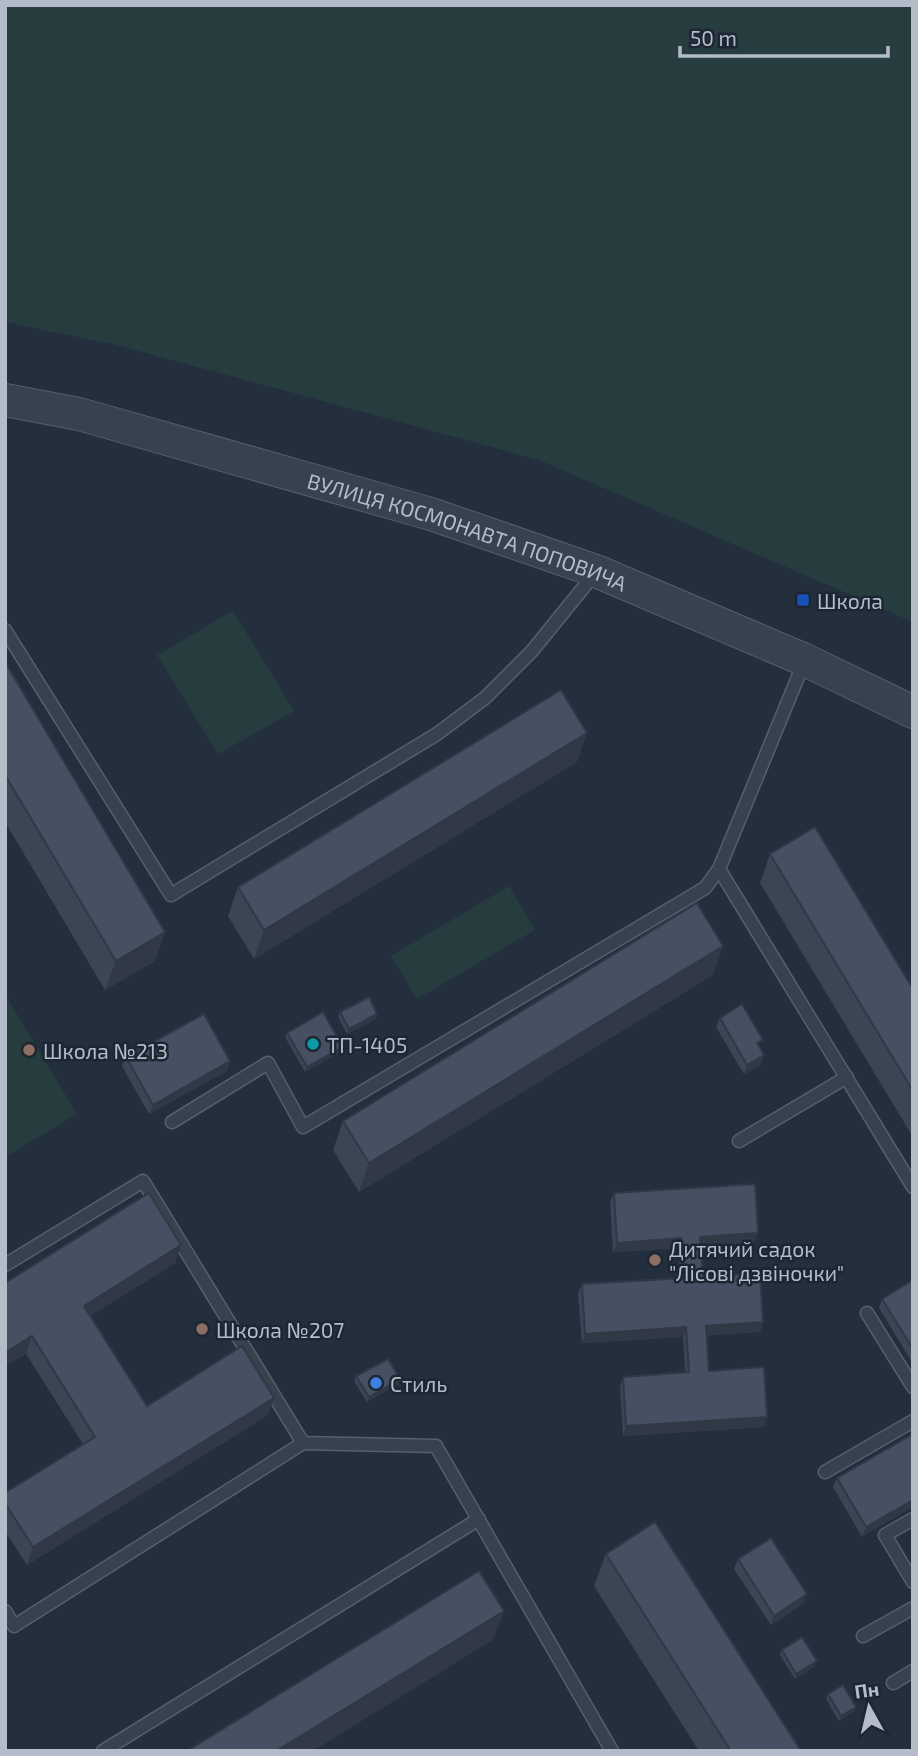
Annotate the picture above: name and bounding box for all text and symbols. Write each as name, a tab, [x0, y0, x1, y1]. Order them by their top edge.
scale bar	[680, 14, 888, 58]
text: 50 m	[690, 25, 737, 50]
street label: ВУЛИЦЯ КОСМОНАВТА ПОПОВИЧА	[305, 467, 631, 595]
place label: Школа	[817, 588, 883, 613]
marker: Школа	[795, 592, 811, 608]
place label: ТП-1405	[327, 1032, 407, 1057]
marker: ТП-1405	[305, 1036, 321, 1052]
place label: Школа №213	[43, 1038, 168, 1063]
marker: Школа №213	[21, 1042, 37, 1058]
place label: Дитячий садок "Лісові дзвіночки"	[669, 1236, 844, 1285]
marker: Дитячий садок "Лісові дзвіночки"	[647, 1252, 663, 1268]
place label: Школа №207	[216, 1317, 344, 1342]
marker: Школа №207	[194, 1321, 210, 1337]
place label: Стиль	[390, 1371, 447, 1396]
marker: Стиль	[368, 1375, 384, 1391]
north arrow	[834, 1672, 904, 1742]
text: Пн	[853, 1677, 880, 1703]

